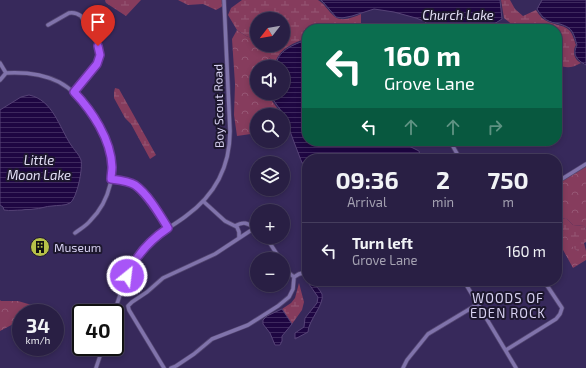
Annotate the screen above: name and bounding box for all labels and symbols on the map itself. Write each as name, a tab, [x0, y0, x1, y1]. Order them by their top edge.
pin	[81, 5, 115, 46]
water label: Church Lake	[422, 7, 494, 23]
north arrow	[250, 12, 290, 52]
street label: Boy Scout Road	[210, 64, 226, 148]
water label: Little Moon Lake	[7, 152, 71, 183]
building icon: Museum	[29, 236, 51, 258]
place label: Museum	[54, 240, 101, 254]
position arrow	[106, 255, 148, 297]
district label: WOODS OF EDEN ROCK	[470, 290, 546, 321]
speed limit sign: 40	[72, 304, 124, 356]

